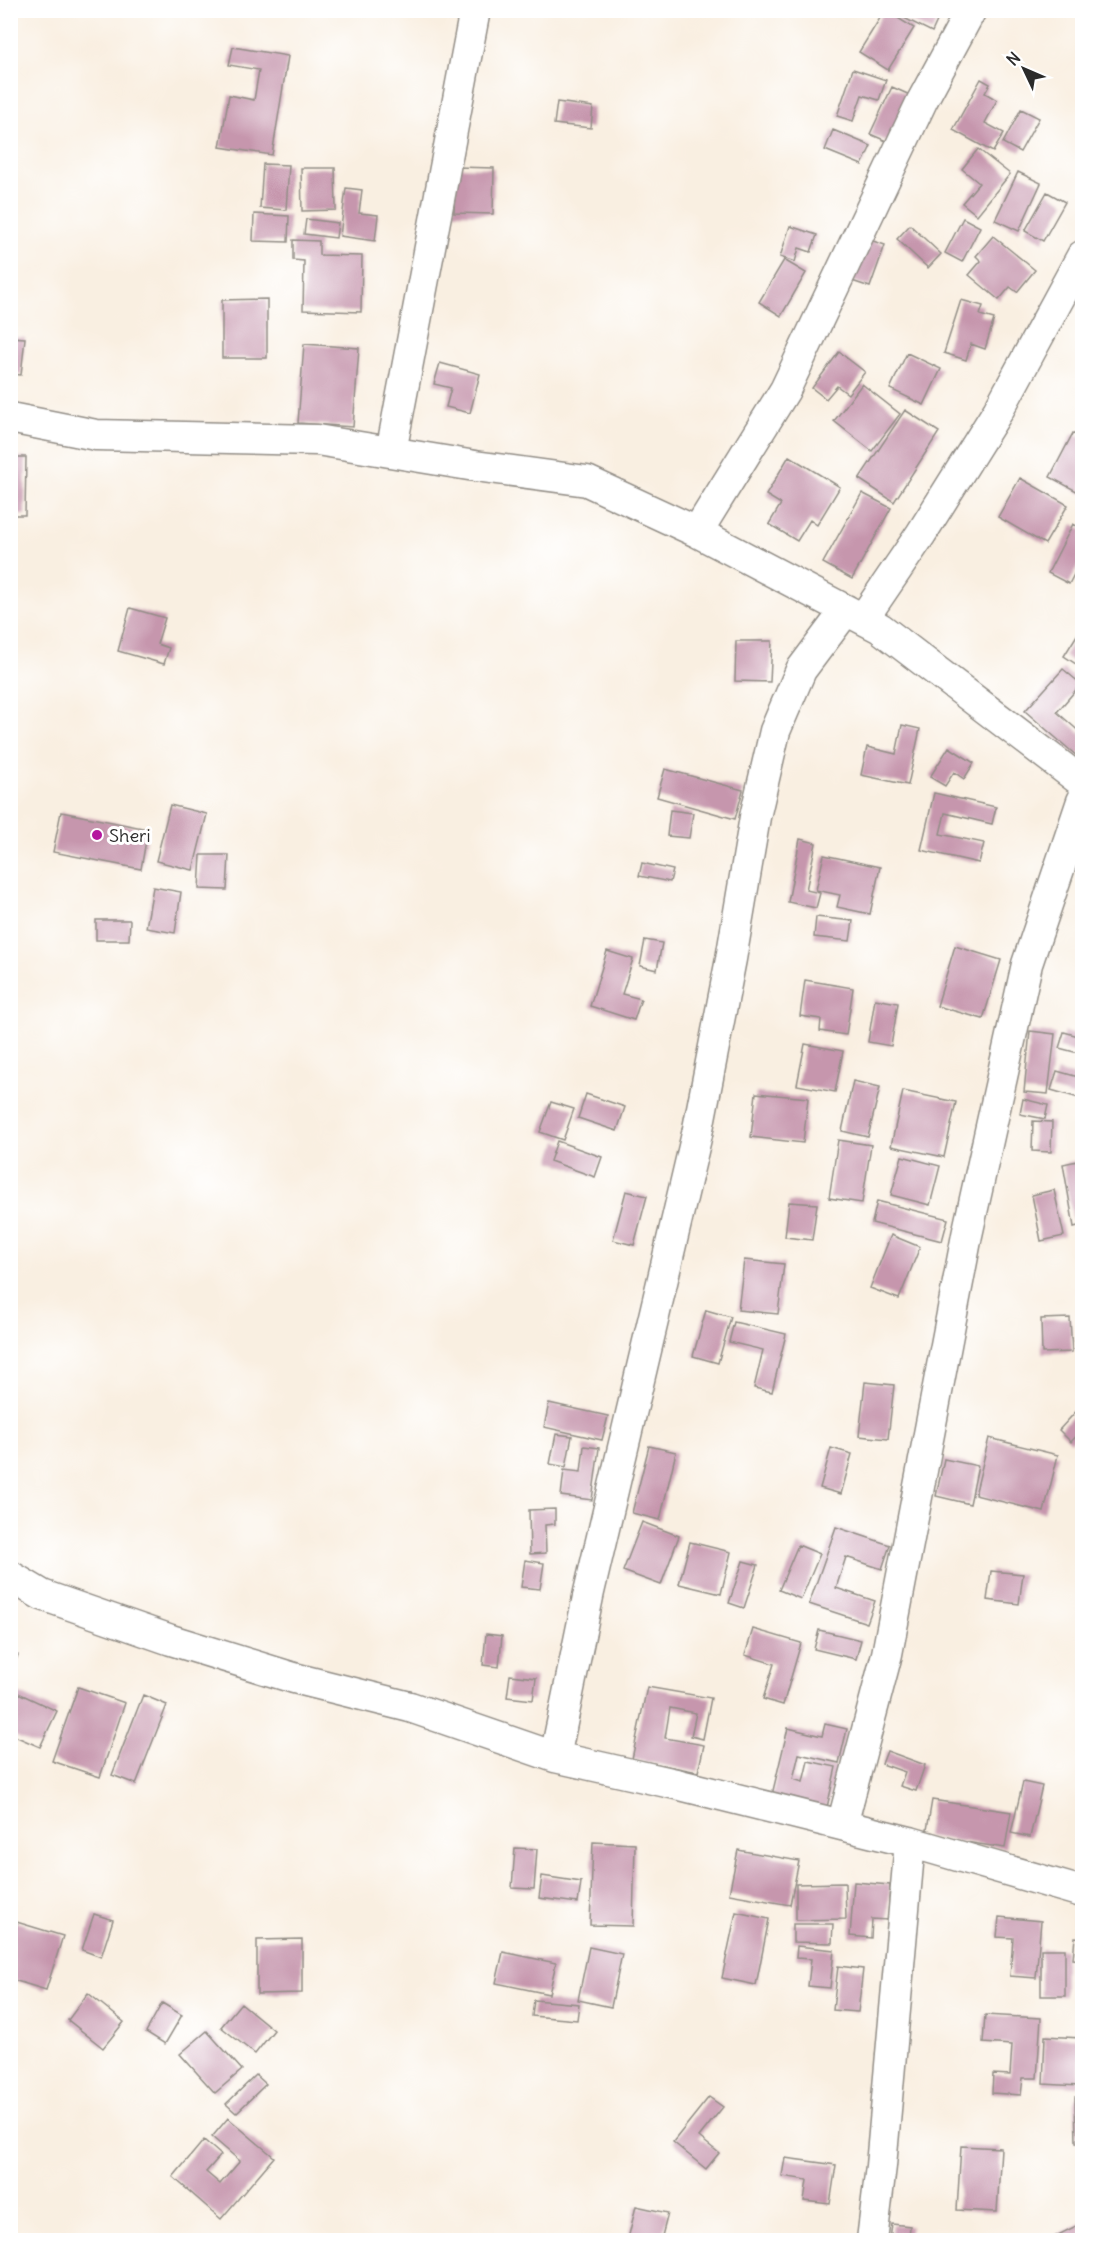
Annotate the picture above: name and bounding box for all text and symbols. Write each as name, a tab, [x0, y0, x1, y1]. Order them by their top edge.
north arrow	[994, 39, 1054, 99]
text: N	[1002, 48, 1024, 70]
place label: Sheri	[109, 824, 150, 847]
marker: Sheri	[90, 828, 104, 842]

